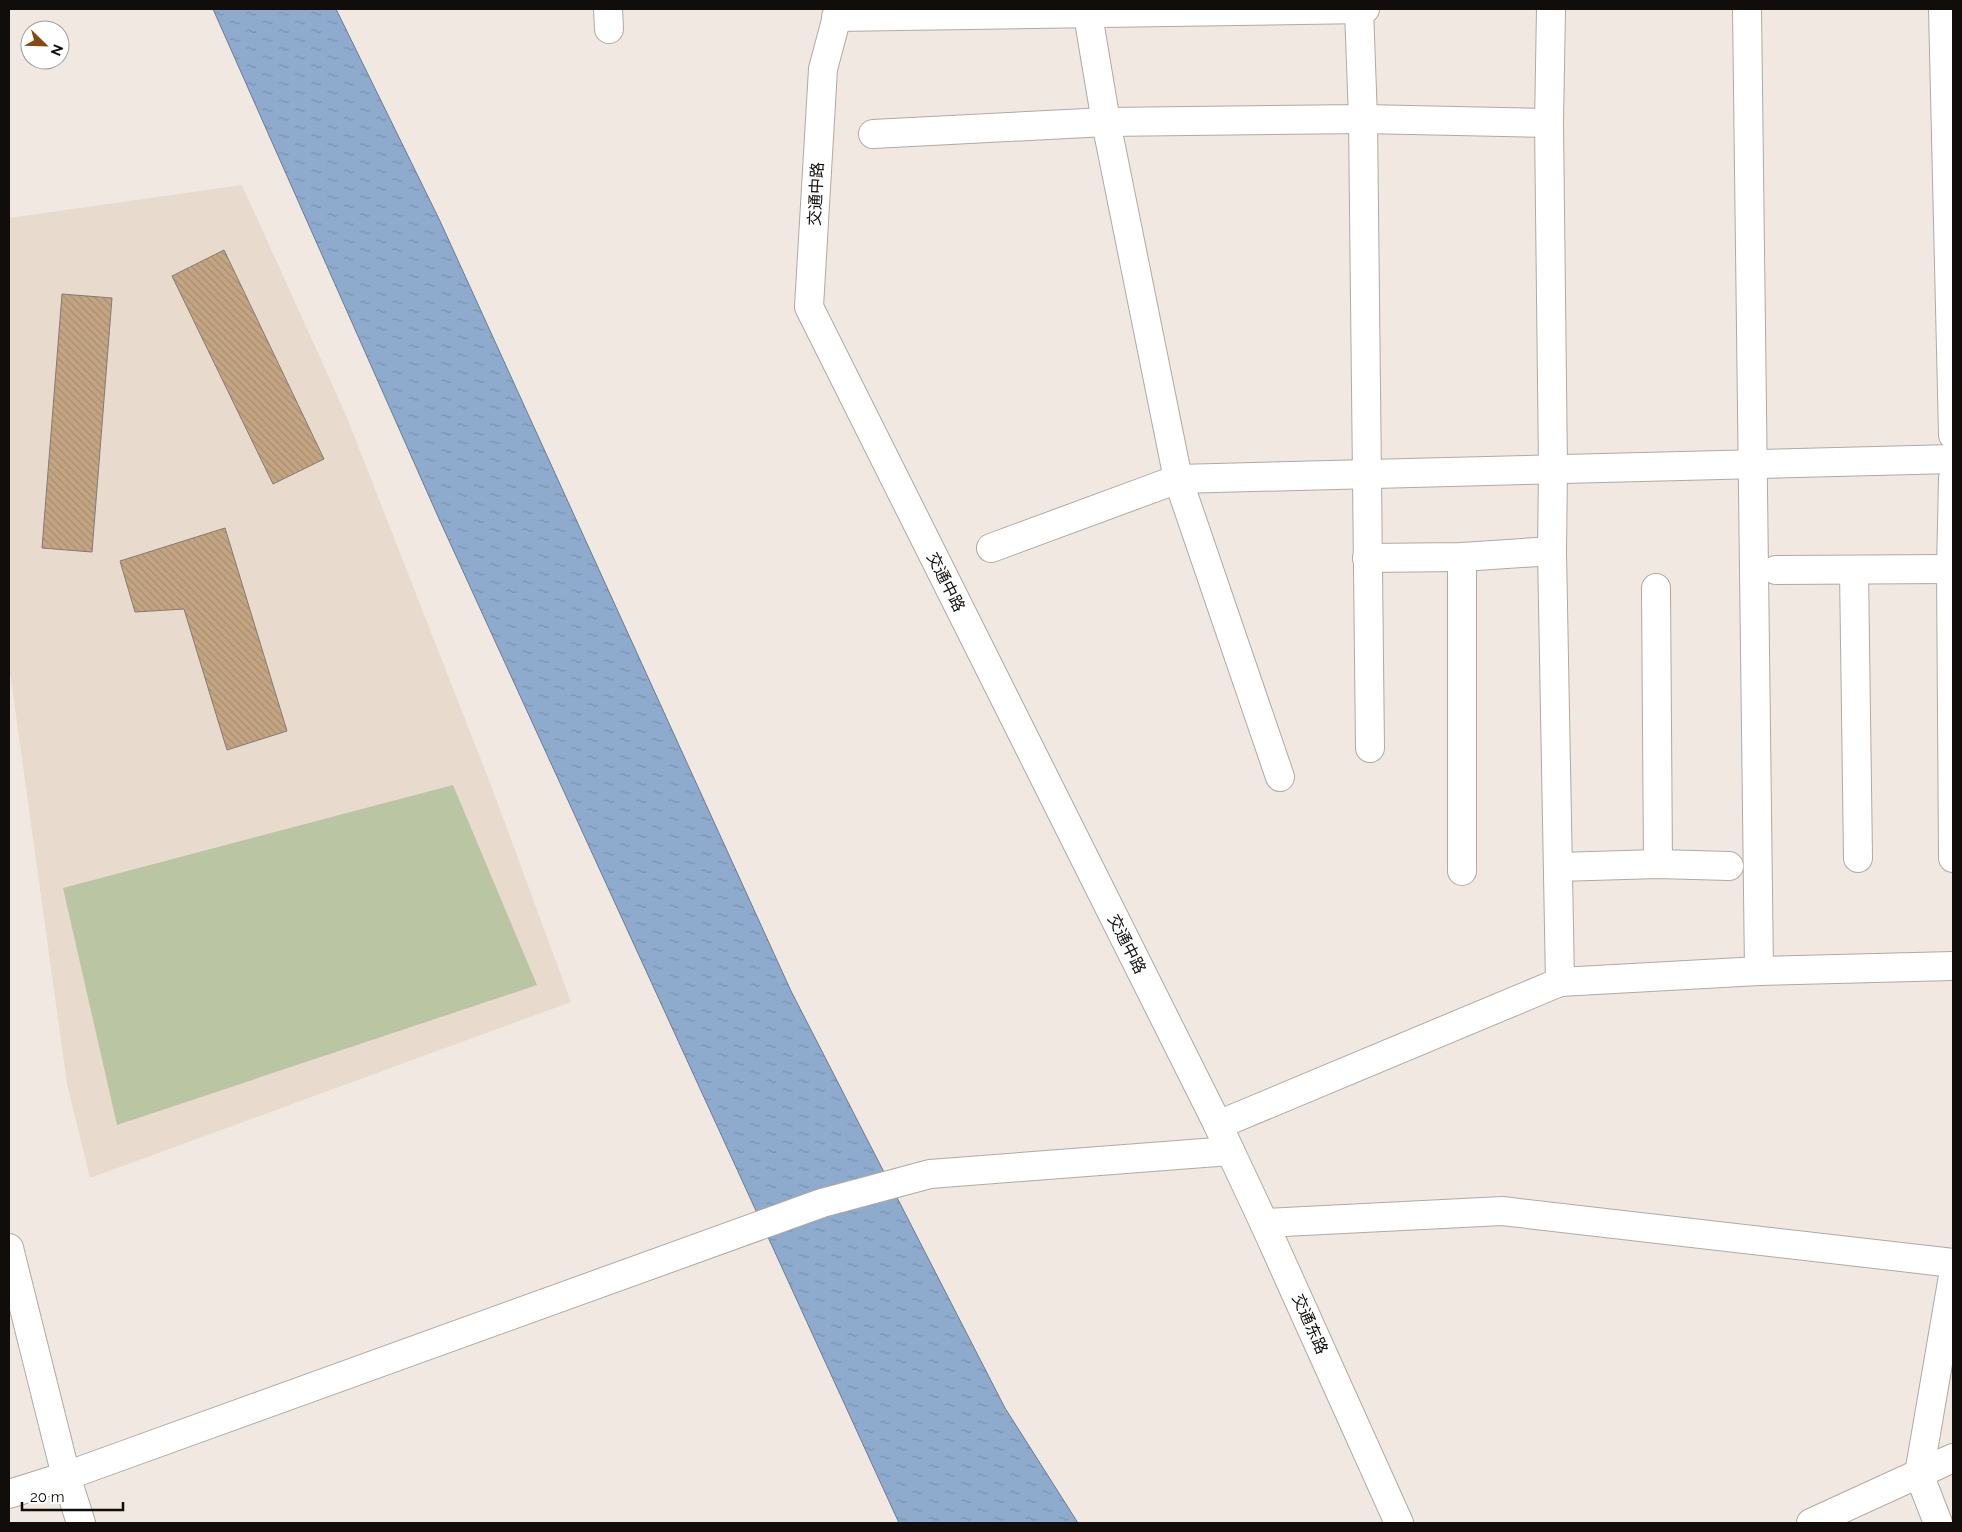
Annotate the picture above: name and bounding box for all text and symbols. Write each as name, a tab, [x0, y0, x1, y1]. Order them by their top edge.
north arrow	[20, 20, 70, 70]
text: N	[48, 42, 66, 58]
street label: 交通中路	[805, 162, 827, 226]
street label: 交通中路	[923, 549, 969, 615]
street label: 交通中路	[1104, 911, 1150, 977]
street label: 交通东路	[1288, 1291, 1332, 1357]
scale bar	[22, 1480, 124, 1512]
text: 20 m	[30, 1488, 65, 1506]

